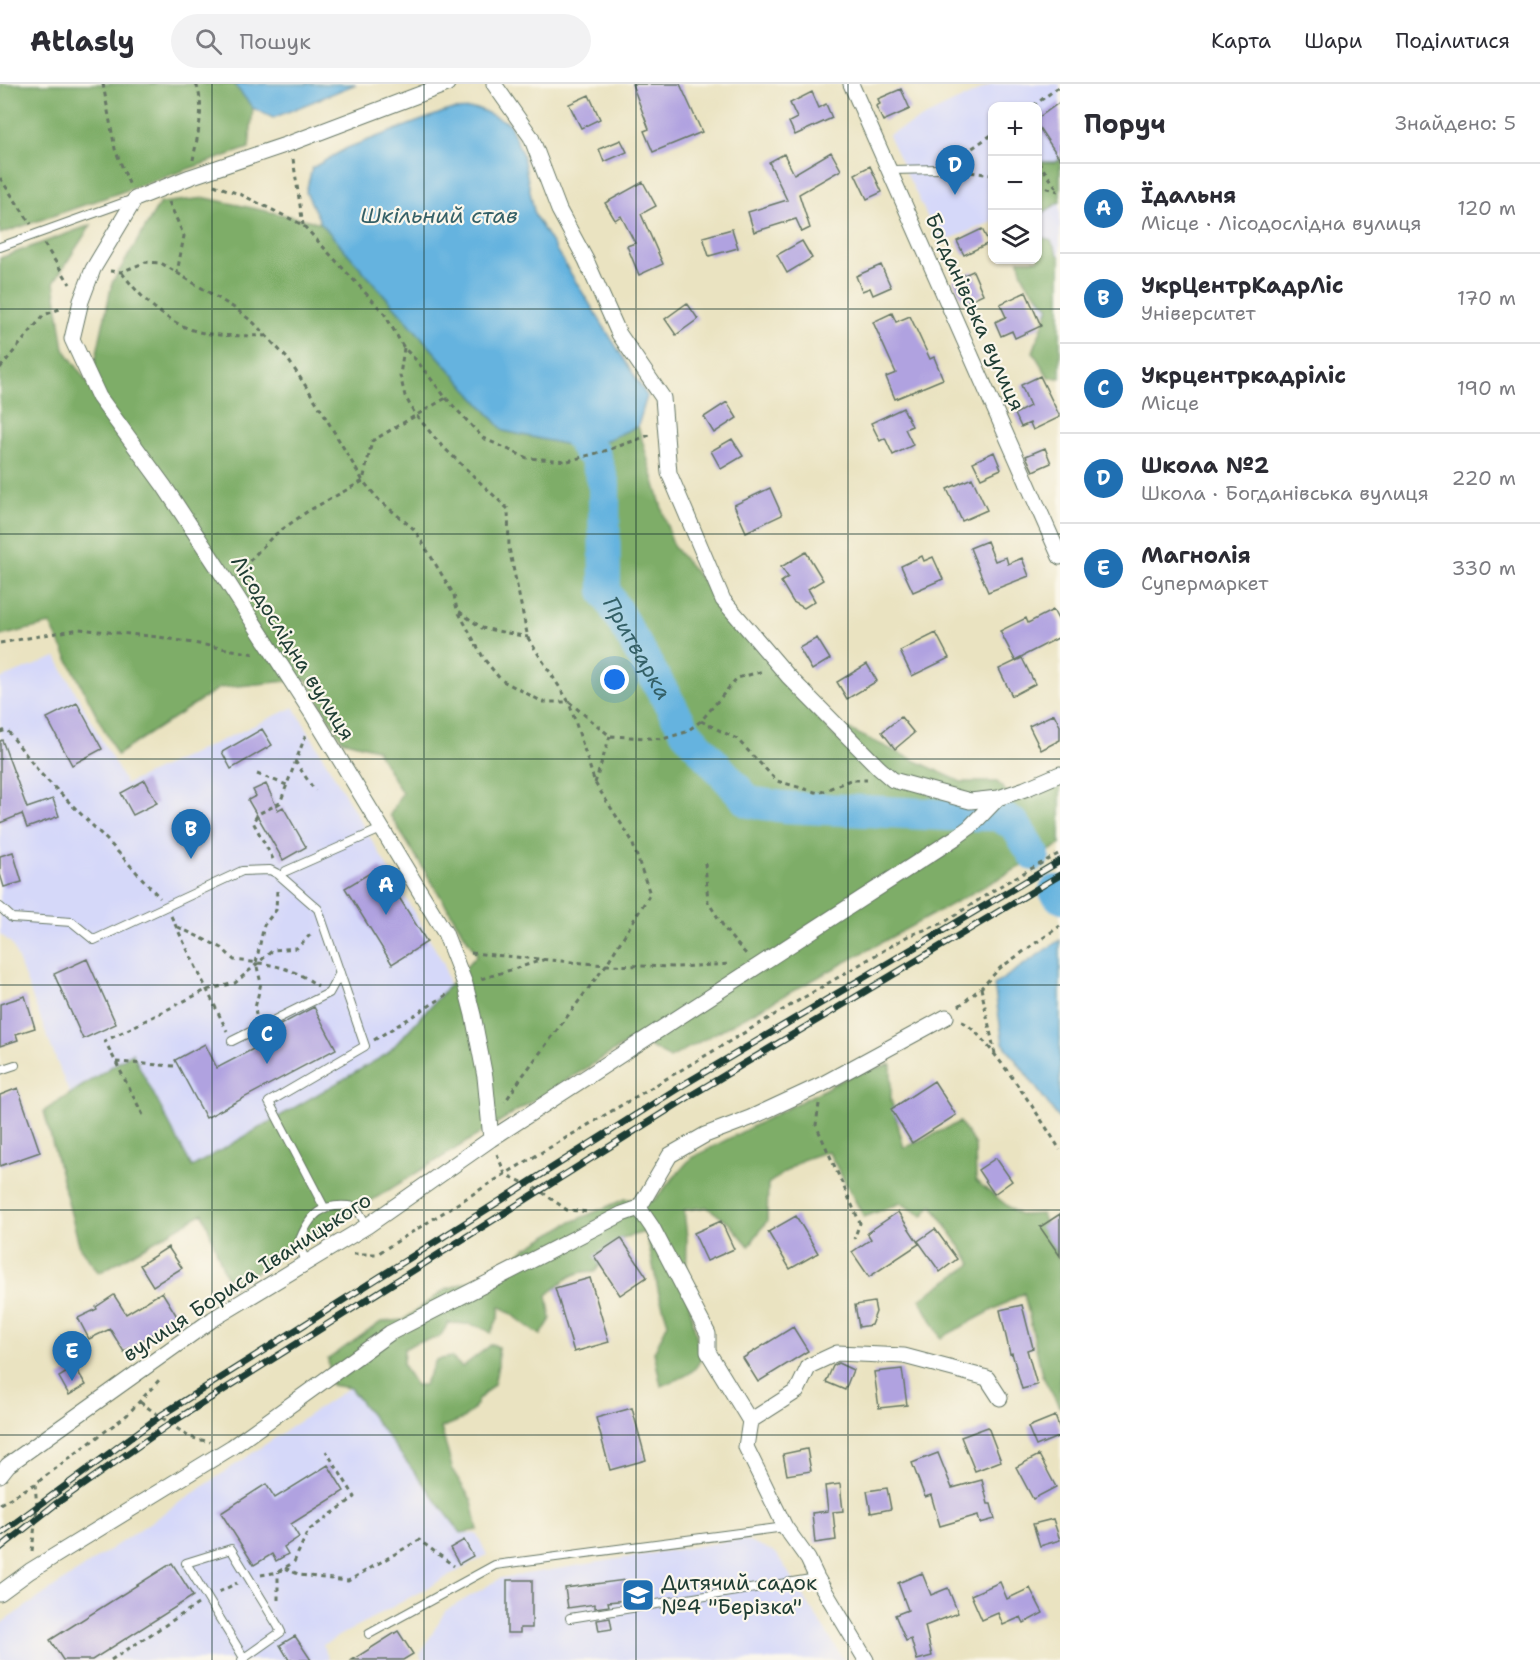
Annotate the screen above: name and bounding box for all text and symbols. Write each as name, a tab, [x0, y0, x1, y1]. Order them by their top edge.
search box	[171, 14, 591, 68]
text: Atlasly	[30, 22, 135, 60]
icon: search	[192, 25, 225, 58]
text: Пошук	[240, 27, 311, 56]
text: Карта	[1211, 27, 1271, 55]
text: Шари	[1304, 27, 1362, 55]
text: Поділитися	[1395, 27, 1510, 55]
map controls	[988, 102, 1042, 264]
button: +	[988, 102, 1042, 156]
text: Поруч	[1084, 106, 1166, 141]
text: Знайдено: 5	[1395, 110, 1516, 136]
pin: D	[936, 146, 974, 195]
button: −	[988, 156, 1042, 210]
text: Їдальня	[1141, 181, 1236, 210]
text: A	[1096, 195, 1111, 221]
text: 120 m	[1457, 195, 1516, 221]
water label: Шкільний став	[360, 201, 518, 230]
street label: Богданівська вулиця	[919, 209, 1031, 415]
button: layers	[988, 210, 1042, 264]
text: Місце · Лісодослідна вулиця	[1141, 210, 1422, 236]
text: УкрЦентрКадрЛіс	[1141, 271, 1344, 300]
text: B	[1097, 285, 1110, 311]
text: 170 m	[1457, 285, 1516, 311]
text: Університет	[1141, 300, 1256, 326]
text: Укрцентркадріліс	[1141, 361, 1346, 390]
text: C	[1097, 375, 1110, 401]
text: 190 m	[1457, 375, 1516, 401]
text: Місце	[1141, 390, 1199, 416]
text: Школа №2	[1141, 451, 1269, 480]
text: D	[1096, 465, 1111, 491]
text: 220 m	[1452, 465, 1516, 491]
text: Школа · Богданівська вулиця	[1141, 480, 1429, 506]
text: Магнолія	[1141, 541, 1251, 570]
street label: Лісодослідна вулиця	[225, 550, 361, 746]
text: E	[1097, 555, 1110, 581]
text: 330 m	[1452, 555, 1516, 581]
text: Супермаркет	[1141, 570, 1268, 596]
water label: Притварка	[596, 591, 678, 705]
your location	[600, 665, 629, 694]
pin: B	[172, 810, 210, 859]
pin: A	[366, 866, 406, 915]
pin: C	[248, 1014, 286, 1064]
street label: вулиця Бориса Іваницького	[117, 1186, 377, 1368]
pin: E	[52, 1332, 92, 1381]
place label: Дитячий садок №4 "Берізка"	[661, 1569, 817, 1621]
school or university icon: Дитячий садок №4 "Берізка"	[620, 1577, 656, 1613]

